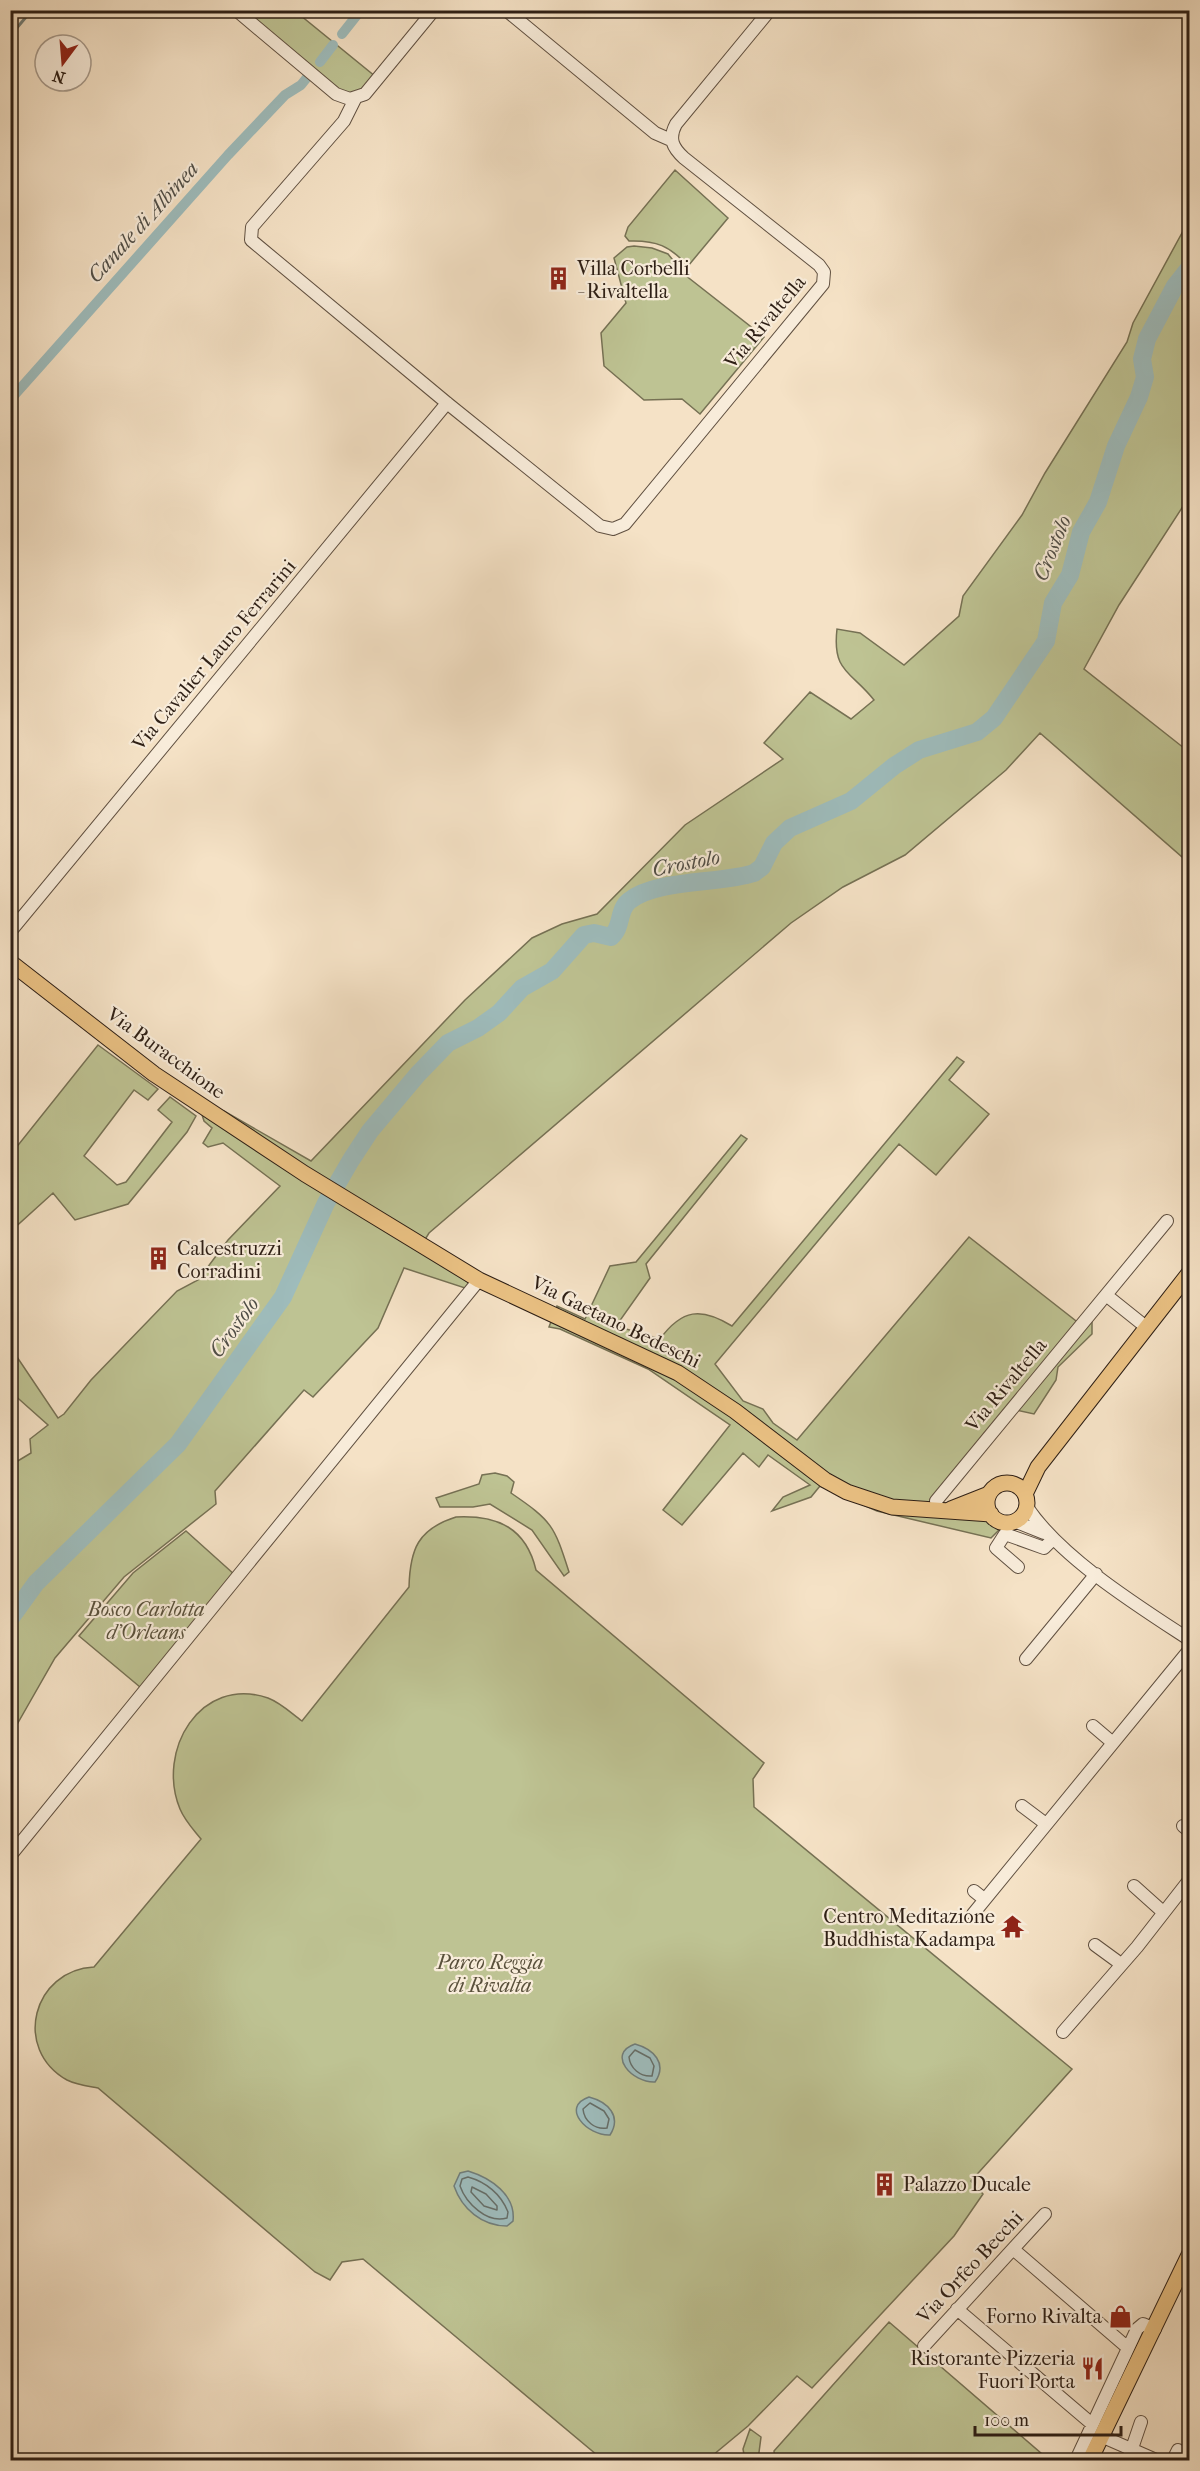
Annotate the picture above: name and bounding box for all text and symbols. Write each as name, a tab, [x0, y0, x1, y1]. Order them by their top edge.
north arrow	[33, 33, 93, 93]
text: N	[50, 66, 67, 88]
water label: Canale di Albinea	[83, 157, 203, 287]
place label: Villa Corbelli - Rivaltella	[576, 257, 690, 303]
building icon: Villa Corbelli - Rivaltella	[546, 266, 572, 292]
street label: Via Rivaltella	[719, 270, 811, 374]
water label: Crostolo	[1028, 512, 1076, 584]
street label: Via Cavalier Lauro Ferrarini	[127, 555, 301, 756]
water label: Crostolo	[650, 845, 722, 881]
street label: Via Buracchione	[102, 1002, 230, 1104]
place label: Calcestruzzi Corradini	[177, 1237, 282, 1283]
building icon: Calcestruzzi Corradini	[146, 1246, 172, 1272]
street label: Via Gaetano Bedeschi	[527, 1271, 704, 1373]
water label: Crostolo	[204, 1292, 264, 1362]
street label: Via Rivaltella	[960, 1333, 1052, 1437]
park label: Bosco Carlotta d'Orleans	[86, 1598, 205, 1644]
place label: Centro Meditazione Buddhista Kadampa	[823, 1905, 996, 1951]
temple icon: Centro Meditazione Buddhista Kadampa	[1000, 1914, 1026, 1940]
park label: Parco Reggia di Rivalta	[436, 1951, 543, 1997]
building icon: Palazzo Ducale	[872, 2171, 898, 2197]
place label: Palazzo Ducale	[903, 2173, 1031, 2196]
street label: Via Orfeo Becchi	[911, 2206, 1028, 2329]
shop icon: Forno Rivalta	[1107, 2303, 1133, 2329]
place label: Forno Rivalta	[986, 2305, 1103, 2328]
place label: Ristorante Pizzeria Fuori Porta	[910, 2347, 1076, 2393]
restaurant icon: Ristorante Pizzeria Fuori Porta	[1080, 2356, 1106, 2382]
scale bar	[975, 2399, 1120, 2437]
text: 100 m	[984, 2410, 1029, 2431]

